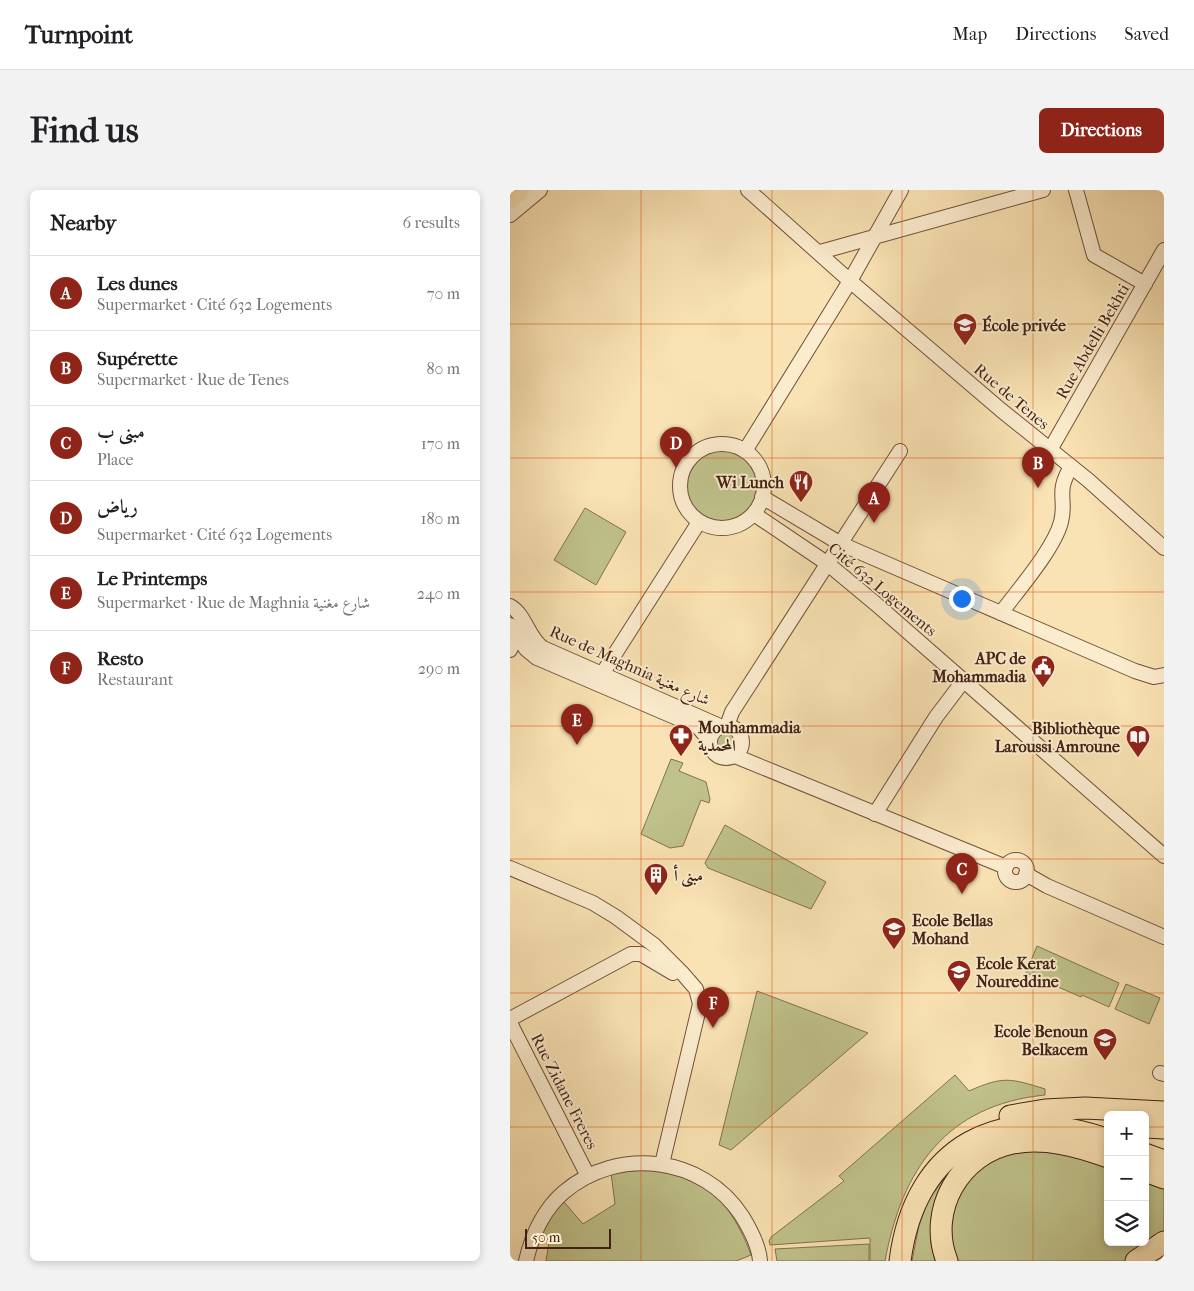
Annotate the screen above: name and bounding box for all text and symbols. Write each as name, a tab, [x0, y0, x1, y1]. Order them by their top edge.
text: Turnpoint	[25, 21, 133, 49]
text: Map	[953, 24, 987, 45]
text: Directions	[1015, 24, 1096, 45]
text: Saved	[1124, 24, 1169, 45]
button: Directions	[1039, 108, 1164, 153]
text: Find us	[30, 110, 139, 151]
text: Nearby	[50, 211, 116, 235]
text: 6 results	[402, 213, 460, 232]
text: Les dunes	[97, 273, 177, 295]
street label: Rue Abdelli Bekhti	[1052, 280, 1133, 402]
text: A	[61, 284, 71, 303]
text: 70 m	[427, 284, 460, 303]
text: Supermarket · Cité 632 Logements	[97, 295, 332, 314]
school or university icon: École privée	[952, 312, 978, 346]
place label: École privée	[982, 315, 1066, 336]
text: Supérette	[97, 348, 178, 370]
text: B	[61, 359, 71, 378]
text: 80 m	[426, 359, 460, 378]
street label: Rue de Tenes	[970, 359, 1053, 433]
text: Supermarket · Rue de Tenes	[97, 370, 289, 389]
text: مبنى ب	[97, 421, 145, 443]
pin: D	[660, 427, 692, 468]
text: C	[61, 434, 71, 453]
text: 170 m	[421, 434, 460, 453]
pin: B	[1022, 447, 1054, 488]
text: Place	[97, 450, 133, 469]
restaurant icon: Wi Lunch	[788, 469, 814, 503]
place label: Wi Lunch	[715, 473, 785, 492]
pin: A	[858, 482, 890, 523]
text: رياض	[97, 496, 138, 518]
text: D	[60, 509, 72, 528]
text: 180 m	[421, 509, 460, 528]
text: Supermarket · Cité 632 Logements	[97, 525, 332, 544]
street label: Cité 632 Logements	[825, 539, 941, 640]
text: Le Printemps	[97, 568, 207, 590]
text: E	[61, 584, 71, 603]
text: 240 m	[417, 584, 460, 603]
your location	[949, 586, 975, 612]
text: Supermarket · Rue de Maghnia شارع مغنية	[97, 593, 370, 612]
street label: Rue de Maghnia شارع مغنية	[545, 622, 713, 713]
text: Resto	[97, 648, 143, 670]
place label: APC de Mohammadia	[931, 649, 1027, 686]
public building icon: APC de Mohammadia	[1030, 654, 1056, 688]
text: F	[62, 659, 70, 678]
text: 290 m	[418, 659, 460, 678]
text: Restaurant	[97, 670, 173, 689]
pin: E	[561, 704, 593, 745]
place label: Mouhammadia المحمدية	[697, 718, 801, 756]
place label: Bibliothèque Laroussi Amroune	[995, 719, 1120, 756]
pharmacy icon: Mouhammadia المحمدية	[668, 723, 694, 757]
library icon: Bibliothèque Laroussi Amroune	[1125, 724, 1151, 758]
pin: C	[946, 853, 978, 894]
building icon: مبنى أ	[643, 862, 669, 896]
place label: مبنى أ	[673, 864, 703, 888]
place label: Ecole Bellas Mohand	[911, 911, 993, 948]
school or university icon: Ecole Bellas Mohand	[881, 916, 907, 950]
place label: Ecole Kerat Noureddine	[976, 954, 1059, 991]
school or university icon: Ecole Kerat Noureddine	[946, 959, 972, 993]
pin: F	[697, 987, 729, 1028]
place label: Ecole Benoun Belkacem	[994, 1022, 1089, 1059]
school or university icon: Ecole Benoun Belkacem	[1092, 1027, 1118, 1061]
street label: Rue Zidane Freres	[527, 1030, 602, 1152]
map controls	[1104, 1111, 1149, 1246]
button: +	[1104, 1111, 1149, 1156]
button: −	[1104, 1156, 1149, 1201]
button: layers	[1104, 1201, 1149, 1246]
scale bar	[525, 1226, 611, 1249]
text: 50 m	[532, 1229, 560, 1246]

